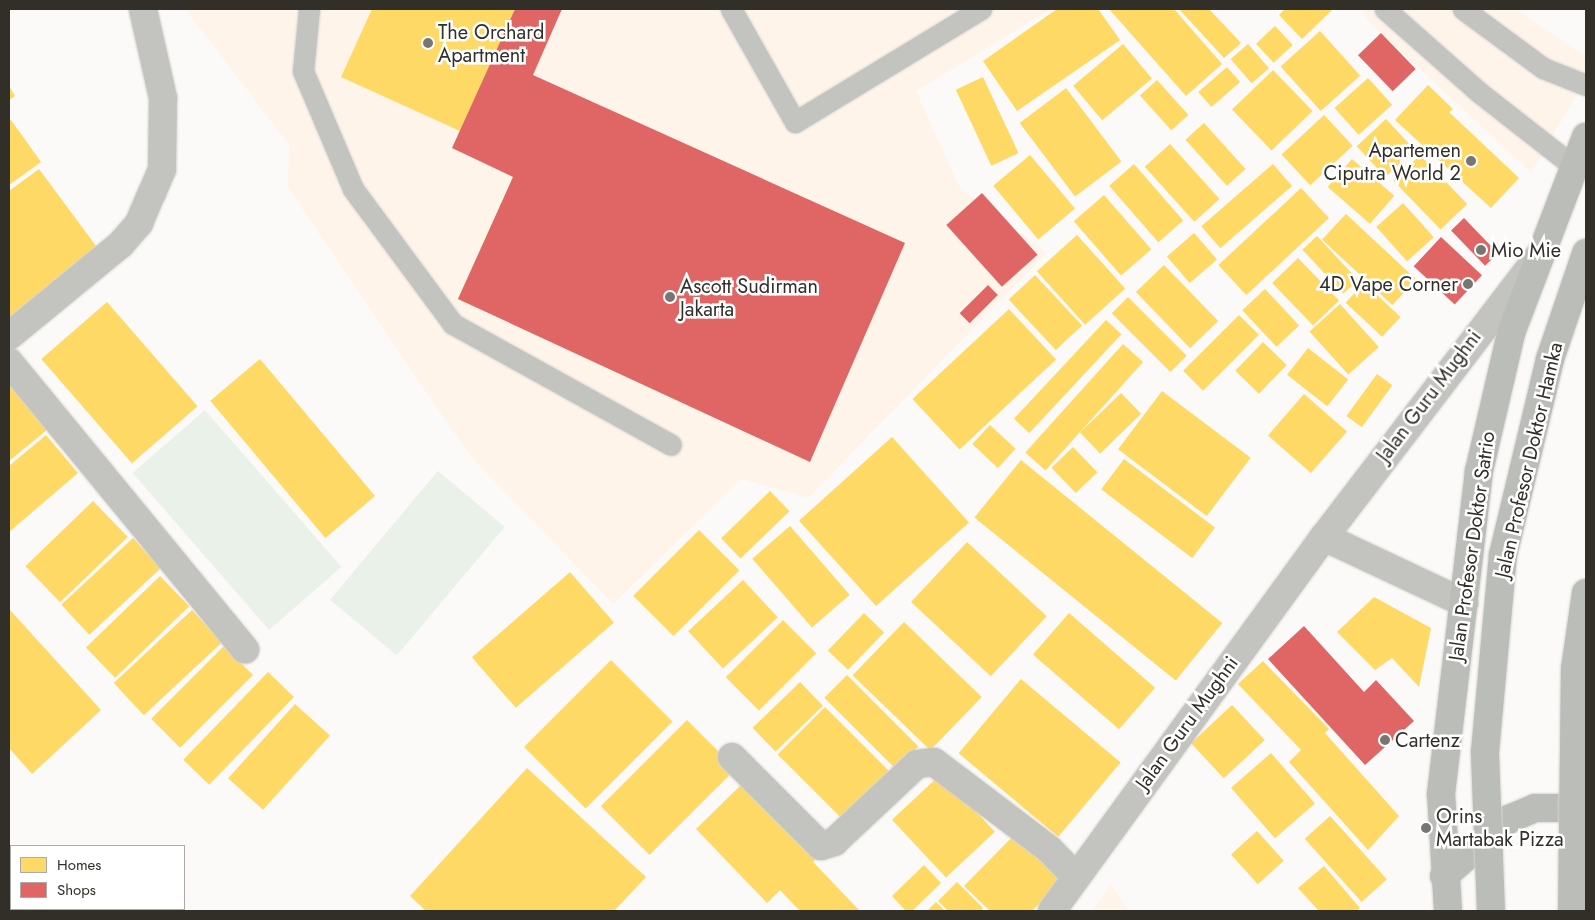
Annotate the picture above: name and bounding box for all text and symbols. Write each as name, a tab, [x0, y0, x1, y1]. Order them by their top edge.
place label: The Orchard Apartment	[438, 20, 544, 67]
marker: The Orchard Apartment	[422, 37, 434, 49]
place label: Apartemen Ciputra World 2	[1324, 138, 1461, 185]
marker: Apartemen Ciputra World 2	[1465, 155, 1477, 167]
place label: Mio Mie	[1491, 238, 1561, 262]
marker: Mio Mie	[1475, 244, 1487, 256]
place label: 4D Vape Corner	[1319, 272, 1458, 296]
place label: Ascott Sudirman Jakarta	[680, 274, 818, 321]
marker: 4D Vape Corner	[1462, 278, 1474, 290]
marker: Ascott Sudirman Jakarta	[664, 291, 676, 303]
street label: Jalan Guru Mughni	[1372, 325, 1486, 467]
street label: Jalan Profesor Doktor Hamka	[1490, 340, 1568, 580]
street label: Jalan Profesor Doktor Satrio	[1444, 430, 1500, 662]
street label: Jalan Guru Mughni	[1131, 652, 1243, 794]
place label: Cartenz	[1395, 728, 1460, 752]
marker: Cartenz	[1379, 734, 1391, 746]
place label: Orins Martabak Pizza	[1436, 804, 1564, 851]
marker: Orins Martabak Pizza	[1420, 822, 1432, 834]
legend	[10, 845, 185, 910]
text: Homes	[57, 854, 101, 876]
text: Shops	[57, 879, 96, 901]

